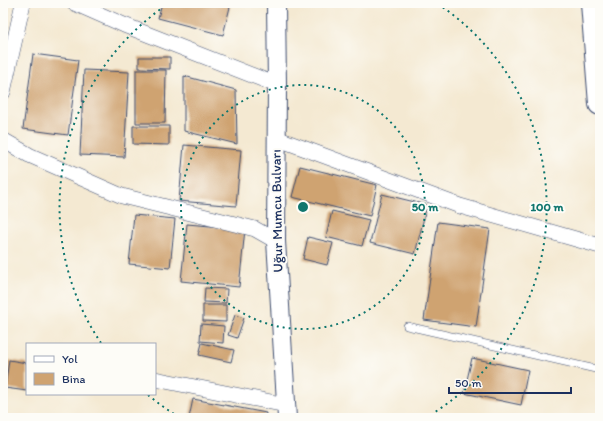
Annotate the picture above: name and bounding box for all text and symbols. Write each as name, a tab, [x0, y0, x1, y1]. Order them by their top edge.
street label: Uğur Mumcu Bulvarı	[267, 149, 287, 273]
centre of rings	[296, 200, 310, 214]
text: 50 m	[412, 200, 439, 214]
text: 100 m	[530, 200, 564, 214]
legend	[26, 343, 156, 395]
text: Yol	[62, 352, 78, 366]
scale bar	[449, 369, 571, 395]
text: Bina	[62, 372, 86, 386]
text: 50 m	[455, 376, 481, 390]

